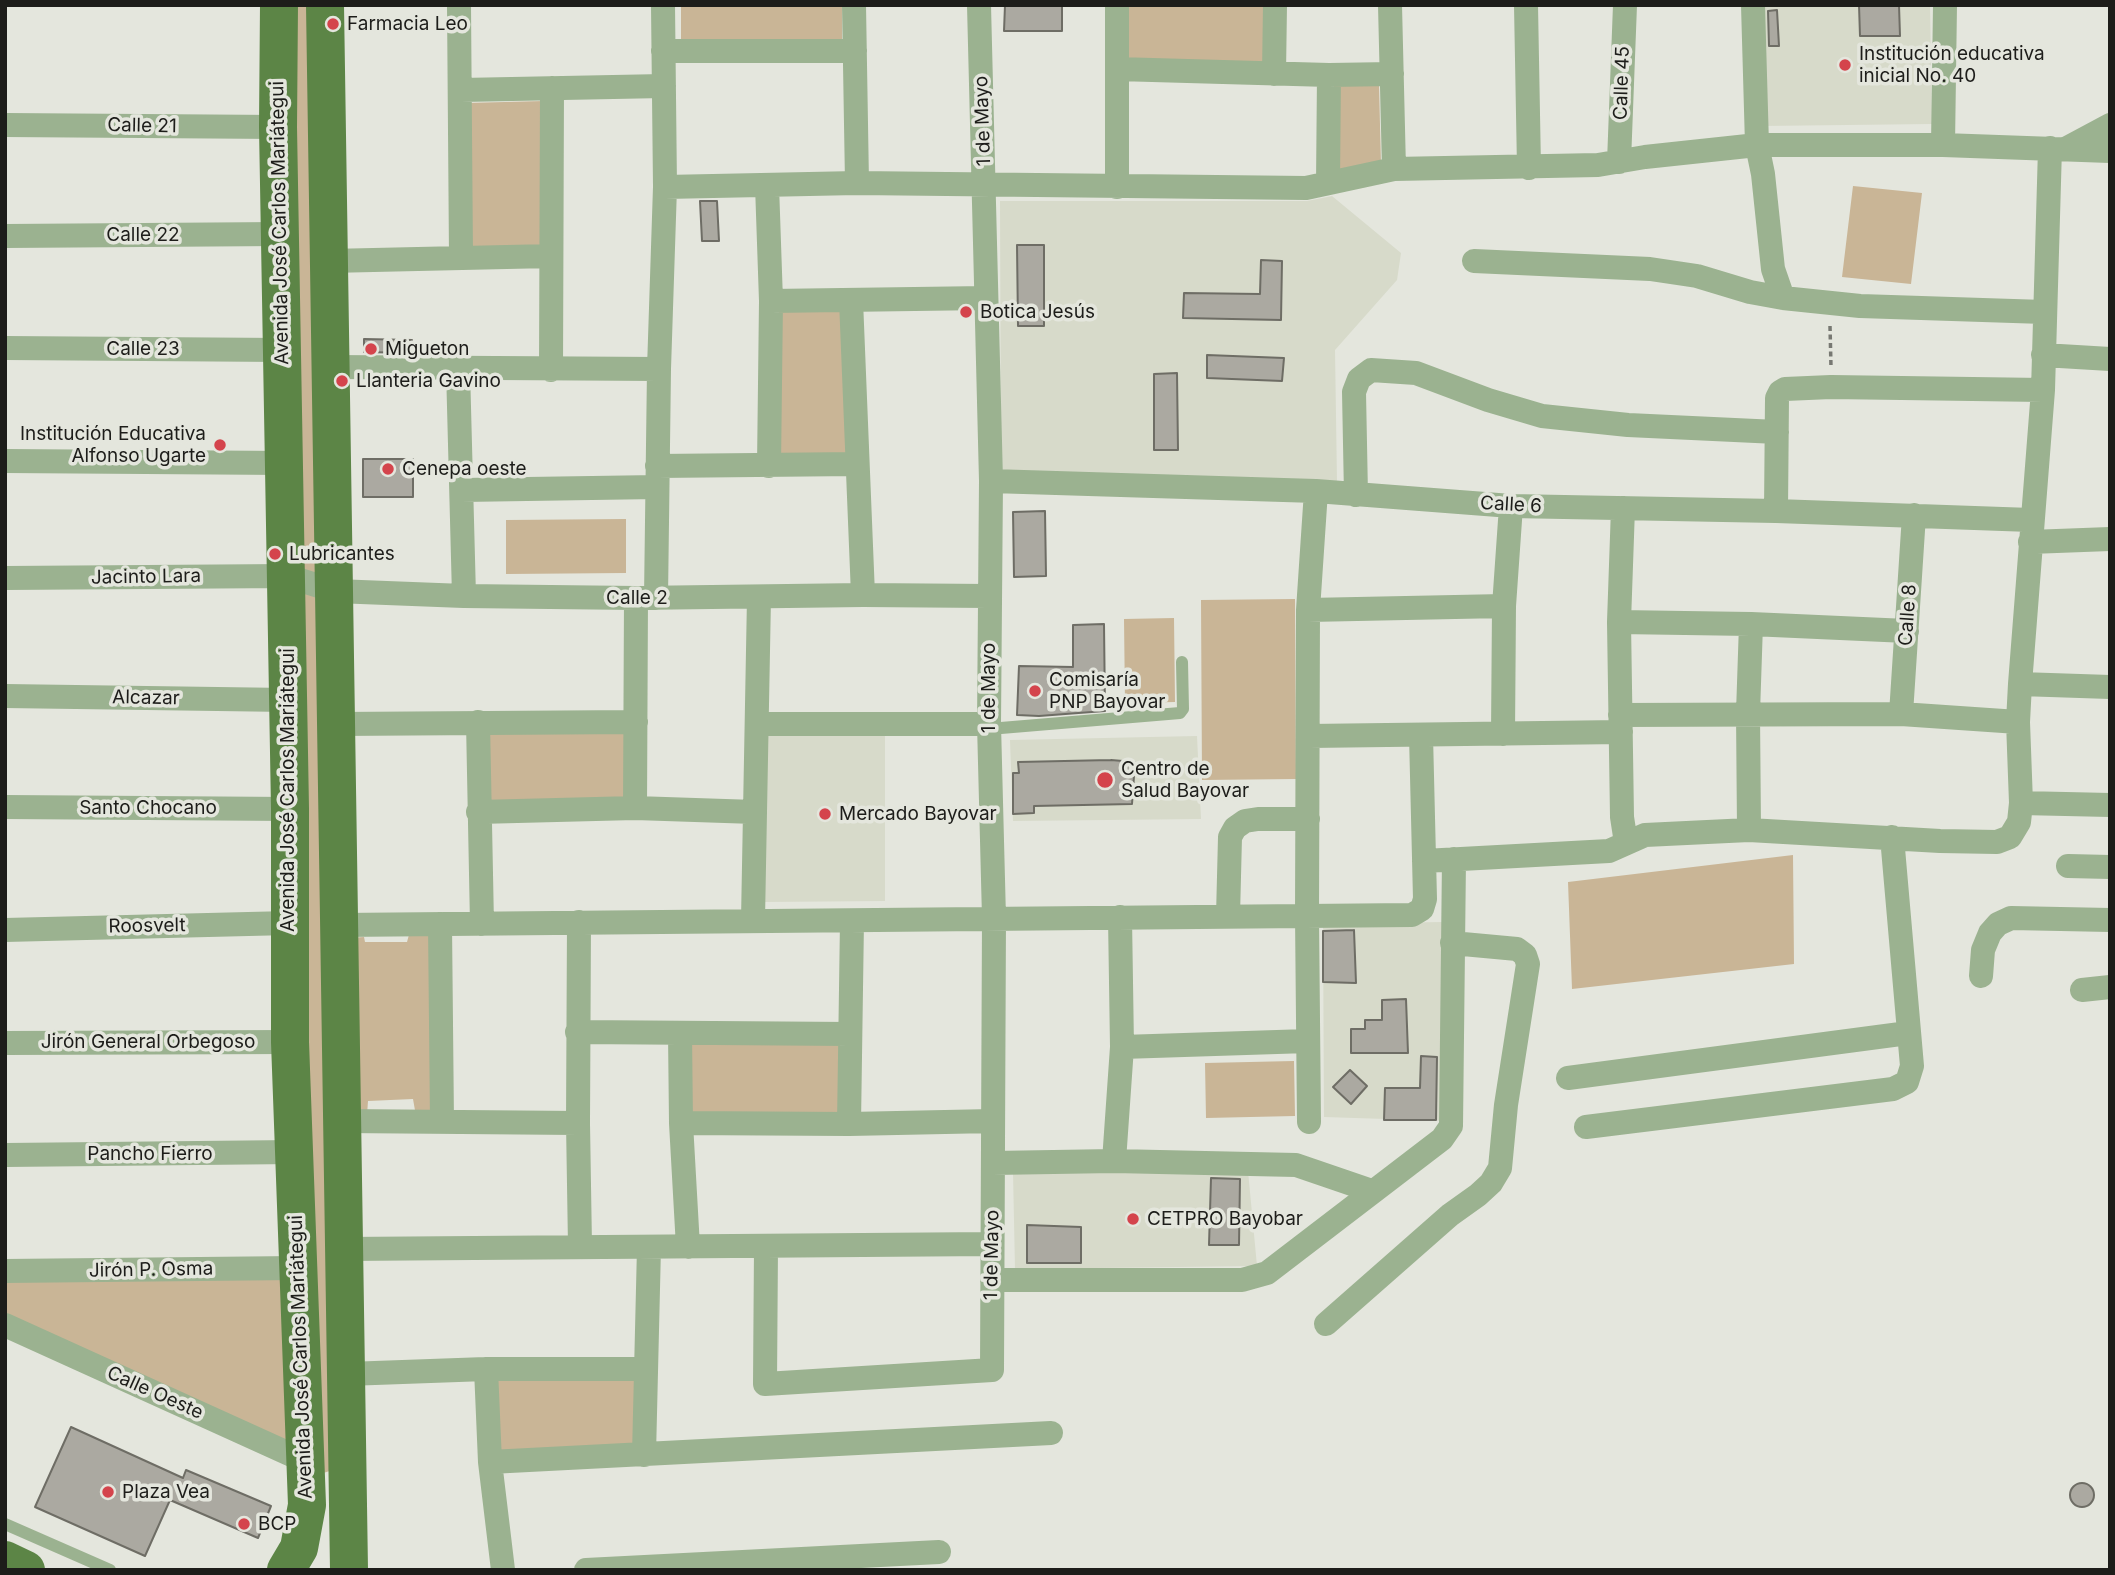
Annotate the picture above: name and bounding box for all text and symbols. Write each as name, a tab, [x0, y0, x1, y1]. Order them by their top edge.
place label: Farmacia Leo	[347, 13, 468, 35]
marker: Farmacia Leo	[325, 16, 341, 32]
place label: Institución educativa inicial No. 40	[1859, 43, 2045, 87]
street label: Calle 45	[1609, 46, 1635, 120]
marker: Institución educativa inicial No. 40	[1837, 57, 1853, 73]
street label: 1 de Mayo	[970, 75, 996, 167]
street label: Avenida José Carlos Mariátegui	[266, 81, 294, 365]
street label: Calle 21	[107, 114, 177, 138]
street label: Calle 22	[106, 224, 180, 246]
place label: Botica Jesús	[980, 301, 1095, 323]
marker: Botica Jesús	[958, 304, 974, 320]
street label: Calle 23	[106, 338, 180, 360]
place label: Migueton	[385, 338, 469, 360]
marker: Migueton	[363, 341, 379, 357]
place label: Llanteria Gavino	[356, 370, 501, 392]
marker: Llanteria Gavino	[334, 373, 350, 389]
place label: Institución Educativa Alfonso Ugarte	[20, 423, 206, 467]
marker: Institución Educativa Alfonso Ugarte	[212, 437, 228, 453]
place label: Cenepa oeste	[402, 458, 527, 480]
marker: Cenepa oeste	[380, 461, 396, 477]
street label: Calle 6	[1479, 492, 1543, 518]
place label: Lubricantes	[289, 543, 395, 565]
marker: Lubricantes	[267, 546, 283, 562]
street label: Jacinto Lara	[91, 565, 201, 589]
street label: Calle 8	[1894, 583, 1922, 647]
street label: Calle 2	[606, 587, 668, 609]
street label: 1 de Mayo	[978, 643, 1000, 733]
street label: Avenida José Carlos Mariátegui	[277, 648, 299, 932]
place label: Comisaría PNP Bayovar	[1049, 669, 1165, 713]
marker: Comisaría PNP Bayovar	[1027, 683, 1043, 699]
street label: Alcazar	[112, 686, 180, 710]
place label: Centro de Salud Bayovar	[1121, 758, 1249, 802]
marker: Centro de Salud Bayovar	[1095, 770, 1115, 790]
street label: Santo Chocano	[79, 797, 217, 819]
place label: Mercado Bayovar	[839, 803, 997, 825]
marker: Mercado Bayovar	[817, 806, 833, 822]
street label: Roosvelt	[108, 914, 186, 938]
street label: Jirón General Orbegoso	[41, 1031, 255, 1053]
street label: Pancho Fierro	[87, 1143, 213, 1165]
place label: CETPRO Bayobar	[1147, 1208, 1303, 1230]
street label: 1 de Mayo	[980, 1210, 1004, 1300]
marker: CETPRO Bayobar	[1125, 1211, 1141, 1227]
street label: Avenida José Carlos Mariátegui	[285, 1215, 317, 1499]
street label: Jirón P. Osma	[89, 1258, 213, 1282]
street label: Calle Oeste	[103, 1362, 207, 1424]
place label: Plaza Vea	[122, 1481, 210, 1503]
marker: Plaza Vea	[100, 1484, 116, 1500]
place label: BCP	[258, 1513, 296, 1535]
marker: BCP	[236, 1516, 252, 1532]

